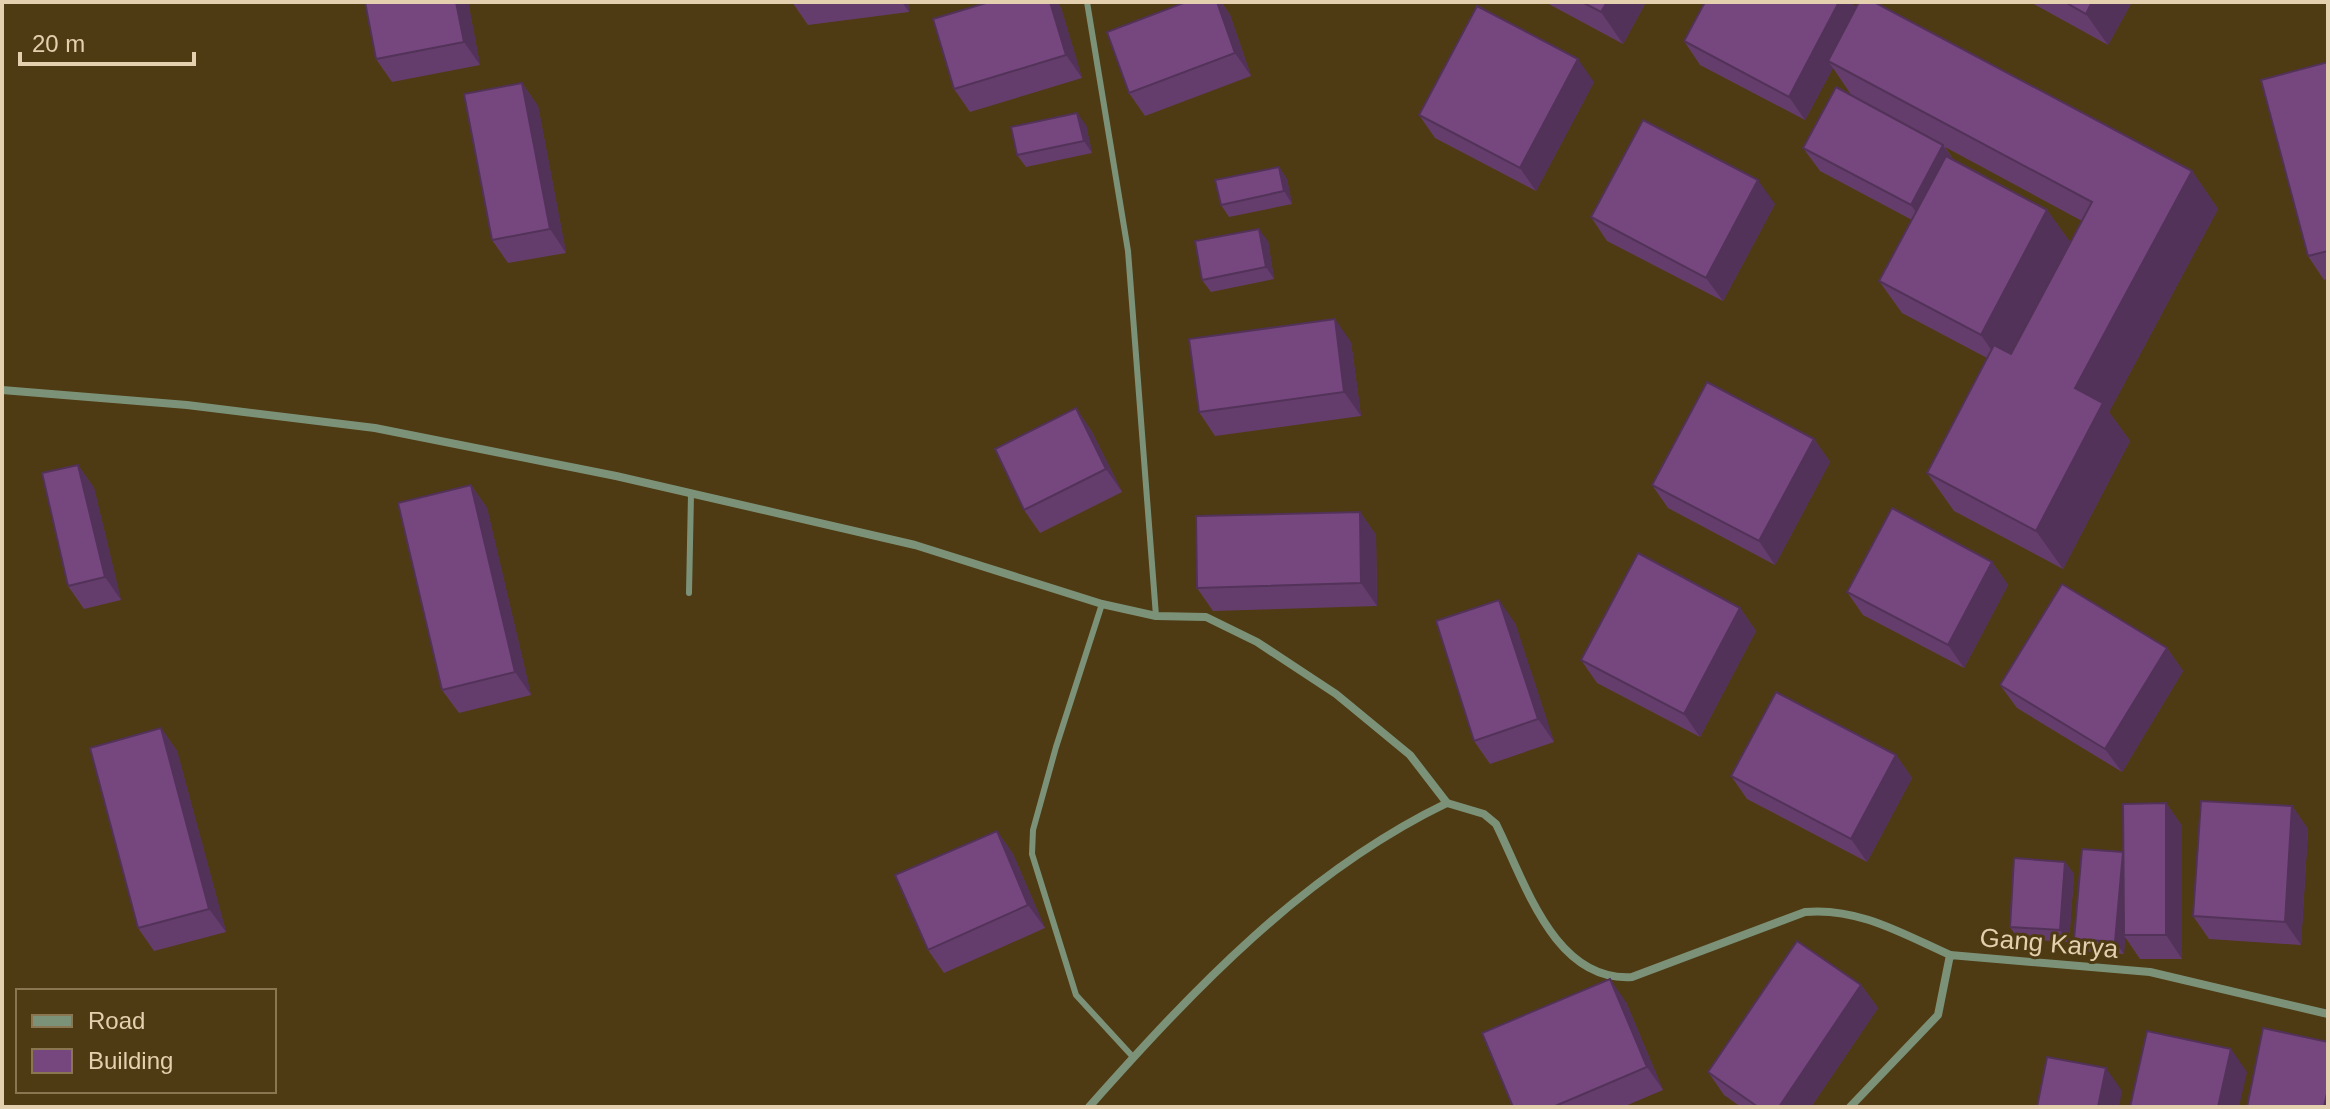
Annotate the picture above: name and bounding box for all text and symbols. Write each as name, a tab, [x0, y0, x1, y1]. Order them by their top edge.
scale bar	[20, 16, 194, 66]
text: 20 m	[32, 30, 85, 57]
street label: Gang Karya	[1979, 922, 2120, 964]
legend	[16, 989, 276, 1093]
text: Road	[88, 1007, 145, 1034]
text: Building	[88, 1047, 173, 1074]

